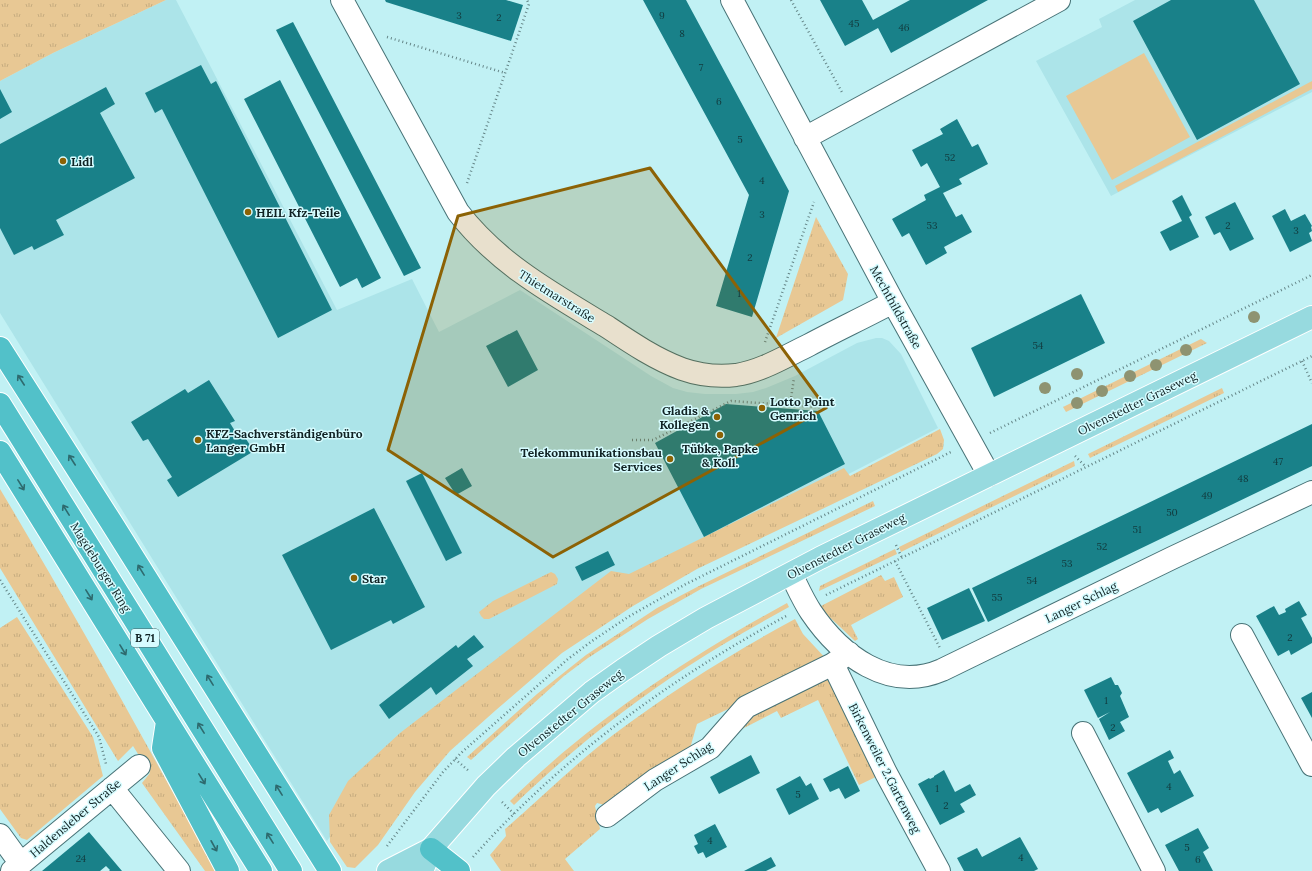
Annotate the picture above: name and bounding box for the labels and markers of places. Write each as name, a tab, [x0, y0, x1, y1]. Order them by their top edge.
place label: Lidl	[71, 154, 93, 169]
marker: Lidl	[58, 156, 68, 166]
place label: HEIL Kfz-Teile	[256, 205, 340, 220]
marker: HEIL Kfz-Teile	[243, 207, 253, 217]
place label: Lotto Point Genrich	[770, 394, 836, 423]
place label: Gladis & Kollegen	[659, 403, 710, 432]
marker: Lotto Point Genrich	[757, 403, 767, 413]
marker: Gladis & Kollegen	[712, 412, 722, 422]
place label: KFZ-Sachverständigenbüro Langer GmbH	[206, 426, 363, 455]
marker: Tübke, Papke & Koll.	[715, 430, 725, 440]
marker: KFZ-Sachverständigenbüro Langer GmbH	[193, 435, 203, 445]
place label: Tübke, Papke & Koll.	[682, 441, 758, 470]
place label: Telekommunikationsbau Services	[520, 445, 663, 474]
marker: Telekommunikationsbau Services	[665, 454, 675, 464]
place label: Star	[362, 571, 386, 586]
marker: Star	[349, 573, 359, 583]

